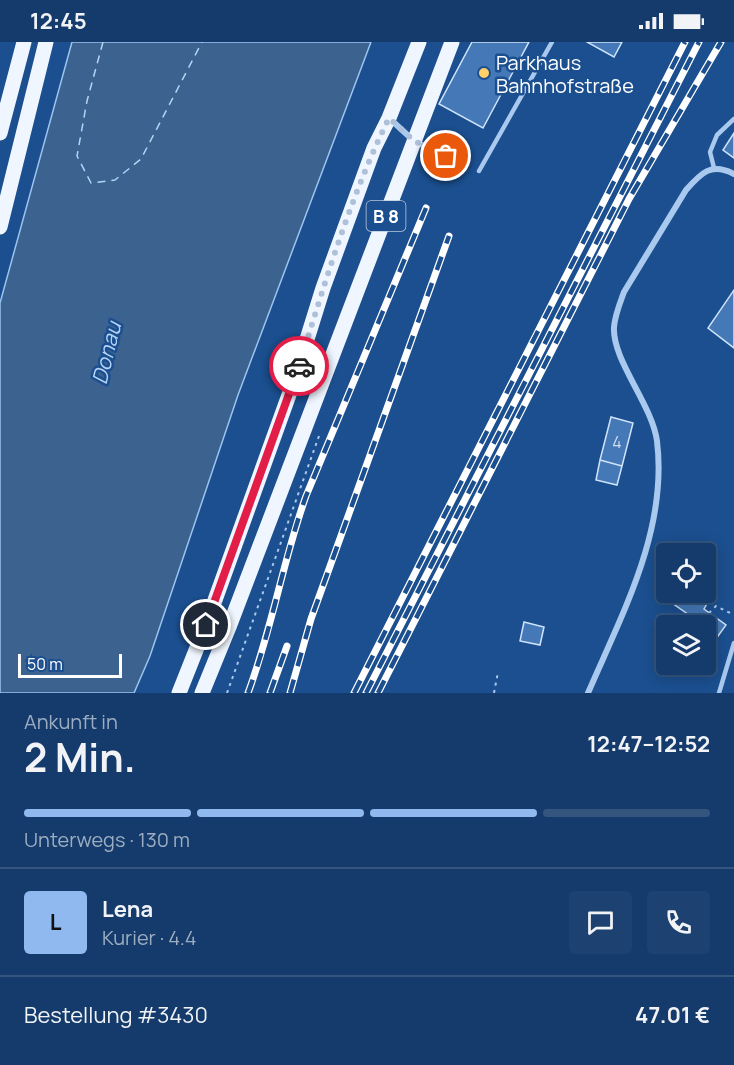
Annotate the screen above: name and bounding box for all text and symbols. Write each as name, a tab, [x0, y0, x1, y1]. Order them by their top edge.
text: 12:45	[30, 6, 87, 36]
place label: Parkhaus Bahnhofstraße	[496, 49, 634, 99]
marker: Parkhaus Bahnhofstraße	[477, 66, 491, 80]
pin	[420, 130, 471, 181]
icon: bag	[429, 139, 462, 172]
road number: B 8	[366, 201, 406, 231]
water label: Donau	[85, 318, 128, 387]
courier	[269, 336, 329, 396]
icon: car	[283, 350, 316, 383]
house number: 4	[612, 431, 622, 453]
map controls	[656, 543, 716, 675]
button: locate	[656, 543, 716, 603]
pin	[180, 599, 231, 650]
icon: home	[189, 608, 222, 641]
button: layers	[656, 615, 716, 675]
scale bar	[18, 651, 122, 678]
text: 50 m	[27, 653, 63, 675]
text: Ankunft in	[24, 708, 118, 735]
text: 12:47–12:52	[587, 729, 710, 759]
text: 2 Min.	[24, 730, 136, 784]
text: Unterwegs · 130 m	[24, 826, 190, 853]
button: chat	[569, 891, 632, 954]
button: phone	[647, 891, 710, 954]
text: Lena	[102, 894, 153, 924]
text: L	[50, 907, 61, 937]
text: Kurier · 4.4	[102, 924, 197, 951]
text: Bestellung #3430	[24, 1000, 208, 1030]
text: 47.01 €	[635, 1000, 710, 1030]

